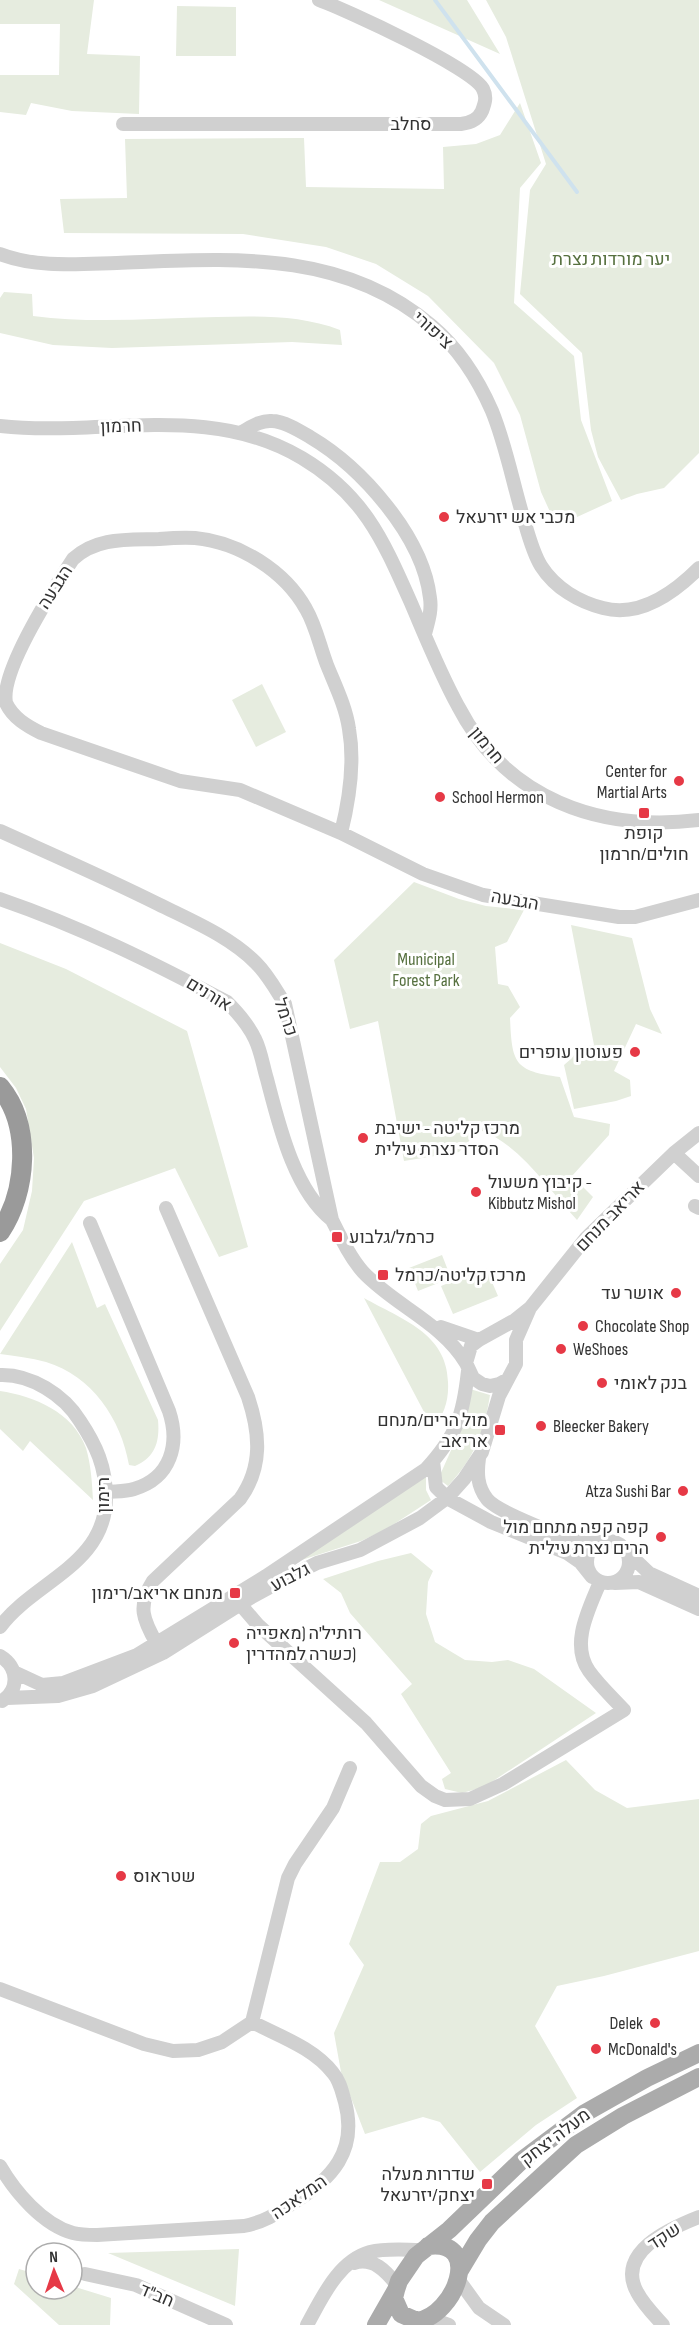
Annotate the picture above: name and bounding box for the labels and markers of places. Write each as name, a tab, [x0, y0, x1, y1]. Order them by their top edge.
place label: מכבי אש יזרעאל	[456, 507, 575, 528]
marker: מכבי אש יזרעאל	[437, 510, 451, 524]
place label: Center for Martial Arts	[597, 761, 667, 803]
marker: Center for Martial Arts	[672, 774, 686, 788]
place label: School Hermon	[452, 787, 544, 808]
marker: School Hermon	[433, 790, 447, 804]
marker: קופת חולים/חרמון	[637, 806, 651, 820]
place label: קופת חולים/חרמון	[599, 823, 689, 865]
place label: פעוטון עופרים	[519, 1042, 623, 1063]
marker: פעוטון עופרים	[628, 1045, 642, 1059]
place label: מרכז קליטה - ישיבת הסדר נצרת עילית	[375, 1118, 520, 1160]
marker: מרכז קליטה - ישיבת הסדר נצרת עילית	[356, 1131, 370, 1145]
place label: קיבוץ משעול - Kibbutz Mishol	[488, 1172, 592, 1214]
marker: קיבוץ משעול - Kibbutz Mishol	[469, 1185, 483, 1199]
place label: כרמל/גלבוע	[349, 1227, 435, 1248]
marker: כרמל/גלבוע	[330, 1230, 344, 1244]
place label: מרכז קליטה/כרמל	[395, 1265, 526, 1286]
marker: מרכז קליטה/כרמל	[376, 1268, 390, 1282]
place label: אושר עד	[601, 1283, 664, 1304]
marker: אושר עד	[669, 1286, 683, 1300]
place label: Chocolate Shop	[595, 1316, 690, 1337]
marker: Chocolate Shop	[576, 1319, 590, 1333]
place label: WeShoes	[573, 1339, 628, 1360]
marker: WeShoes	[554, 1342, 568, 1356]
place label: בנק לאומי	[614, 1373, 688, 1394]
marker: בנק לאומי	[595, 1376, 609, 1390]
place label: מול הרים/מנחם אריאב	[377, 1410, 488, 1452]
place label: Bleecker Bakery	[553, 1416, 649, 1437]
marker: Bleecker Bakery	[534, 1419, 548, 1433]
marker: מול הרים/מנחם אריאב	[493, 1423, 507, 1437]
place label: Atza Sushi Bar	[585, 1481, 671, 1502]
marker: Atza Sushi Bar	[676, 1484, 690, 1498]
place label: קפה קפה מתחם מול הרים נצרת עילית	[503, 1517, 649, 1559]
marker: קפה קפה מתחם מול הרים נצרת עילית	[654, 1530, 668, 1544]
place label: מנחם אריאב/רימון	[92, 1583, 223, 1604]
marker: מנחם אריאב/רימון	[228, 1586, 242, 1600]
place label: רותיל'ה (מאפייה כשרה למהדרין)	[246, 1623, 362, 1665]
marker: רותיל'ה (מאפייה כשרה למהדרין)	[227, 1636, 241, 1650]
place label: שטראוס	[133, 1866, 196, 1887]
marker: שטראוס	[114, 1869, 128, 1883]
place label: Delek	[609, 2013, 643, 2034]
marker: Delek	[648, 2016, 662, 2030]
place label: McDonald's	[608, 2039, 677, 2060]
marker: McDonald's	[589, 2042, 603, 2056]
place label: שדרות מעלה יצחק/יזרעאל	[381, 2164, 475, 2206]
marker: שדרות מעלה יצחק/יזרעאל	[480, 2177, 494, 2191]

